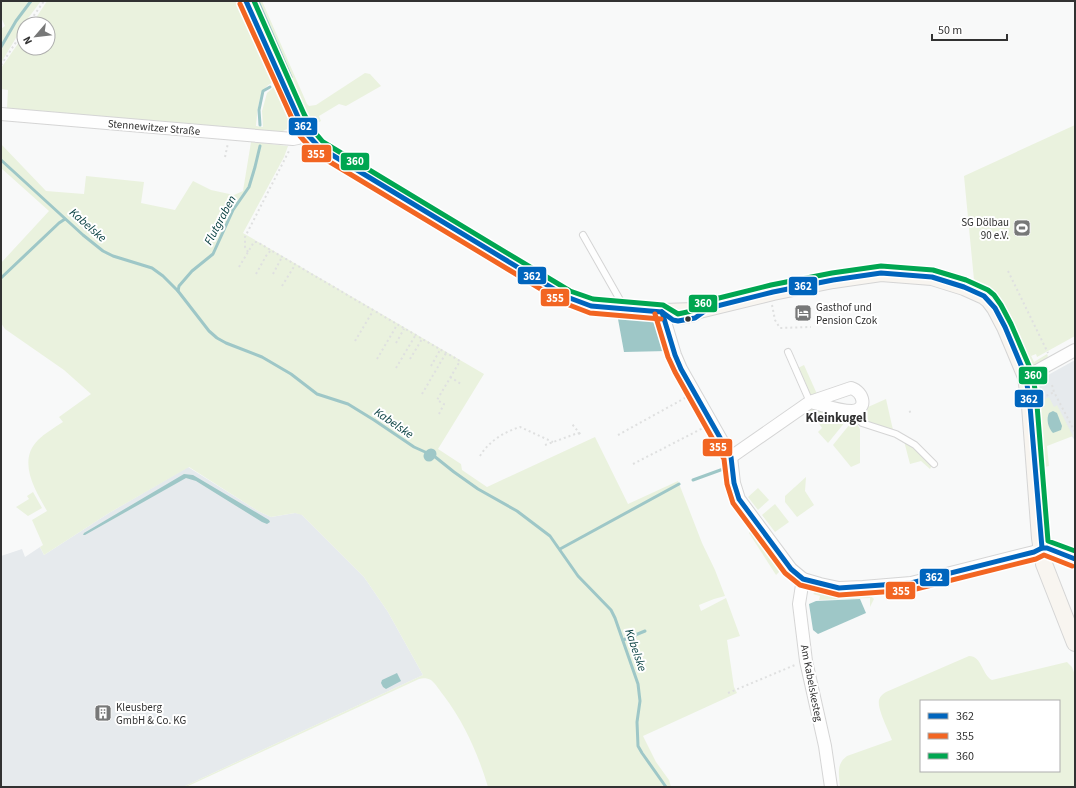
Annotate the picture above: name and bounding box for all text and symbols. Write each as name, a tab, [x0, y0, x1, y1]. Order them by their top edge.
north arrow	[16, 16, 56, 56]
scale bar	[932, 16, 1007, 42]
text: 50 m	[938, 22, 962, 39]
text: N	[19, 34, 36, 47]
street label: Stennewitzer Straße	[107, 116, 201, 139]
line badge: 362	[288, 117, 318, 136]
text: 362	[294, 119, 312, 134]
line badge: 355	[301, 144, 332, 163]
text: 355	[307, 147, 325, 162]
line badge: 360	[340, 152, 370, 171]
text: 360	[346, 154, 364, 169]
water label: Flutgraben	[200, 192, 241, 248]
water label: Kabelske	[65, 204, 110, 246]
place label: SG Dölbau 90 e.V.	[961, 215, 1009, 243]
sports icon: SG Dölbau 90 e.V.	[1012, 218, 1032, 238]
line badge: 362	[517, 266, 547, 285]
text: 362	[523, 269, 541, 284]
line badge: 362	[788, 276, 818, 296]
text: 362	[794, 279, 812, 294]
line badge: 355	[540, 288, 570, 307]
text: 355	[546, 291, 564, 306]
line badge: 360	[688, 294, 718, 313]
text: 360	[694, 296, 712, 311]
place label: Gasthof und Pension Czok	[816, 300, 878, 328]
hotel icon: Gasthof und Pension Czok	[793, 303, 813, 323]
unlabelled marker	[683, 314, 693, 324]
line badge: 360	[1018, 366, 1048, 385]
text: 360	[1024, 368, 1042, 383]
line badge: 362	[1014, 389, 1044, 408]
text: 362	[1020, 392, 1038, 407]
water label: Kabelske	[371, 404, 417, 443]
district label: Kleinkugel	[806, 409, 867, 427]
line badge: 355	[702, 438, 733, 457]
text: 355	[709, 440, 727, 455]
line badge: 362	[919, 568, 950, 587]
text: 362	[925, 570, 943, 585]
line badge: 355	[885, 581, 916, 600]
text: 355	[892, 584, 910, 599]
water label: Kabelske	[620, 626, 651, 674]
street label: Am Kabelskesteg	[797, 644, 826, 723]
place label: Kleusberg GmbH & Co. KG	[116, 700, 186, 728]
legend	[920, 700, 1060, 772]
building icon: Kleusberg GmbH & Co. KG	[93, 703, 113, 723]
text: 362	[956, 708, 974, 725]
text: 355	[956, 728, 974, 745]
text: 360	[956, 748, 974, 765]

